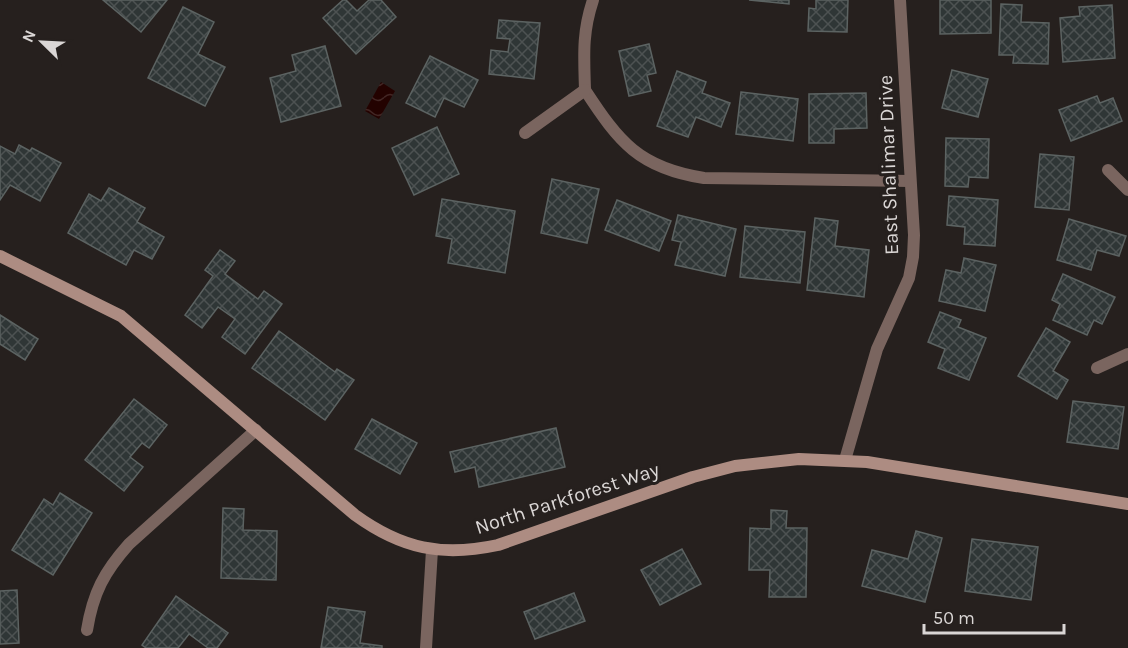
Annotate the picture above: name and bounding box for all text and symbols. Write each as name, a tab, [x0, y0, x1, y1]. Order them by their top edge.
north arrow	[12, 12, 72, 72]
text: N	[18, 27, 40, 45]
street label: East Shalimar Drive	[874, 75, 903, 255]
street label: North Parkforest Way	[472, 458, 662, 539]
scale bar	[924, 597, 1064, 635]
text: 50 m	[933, 607, 975, 629]

